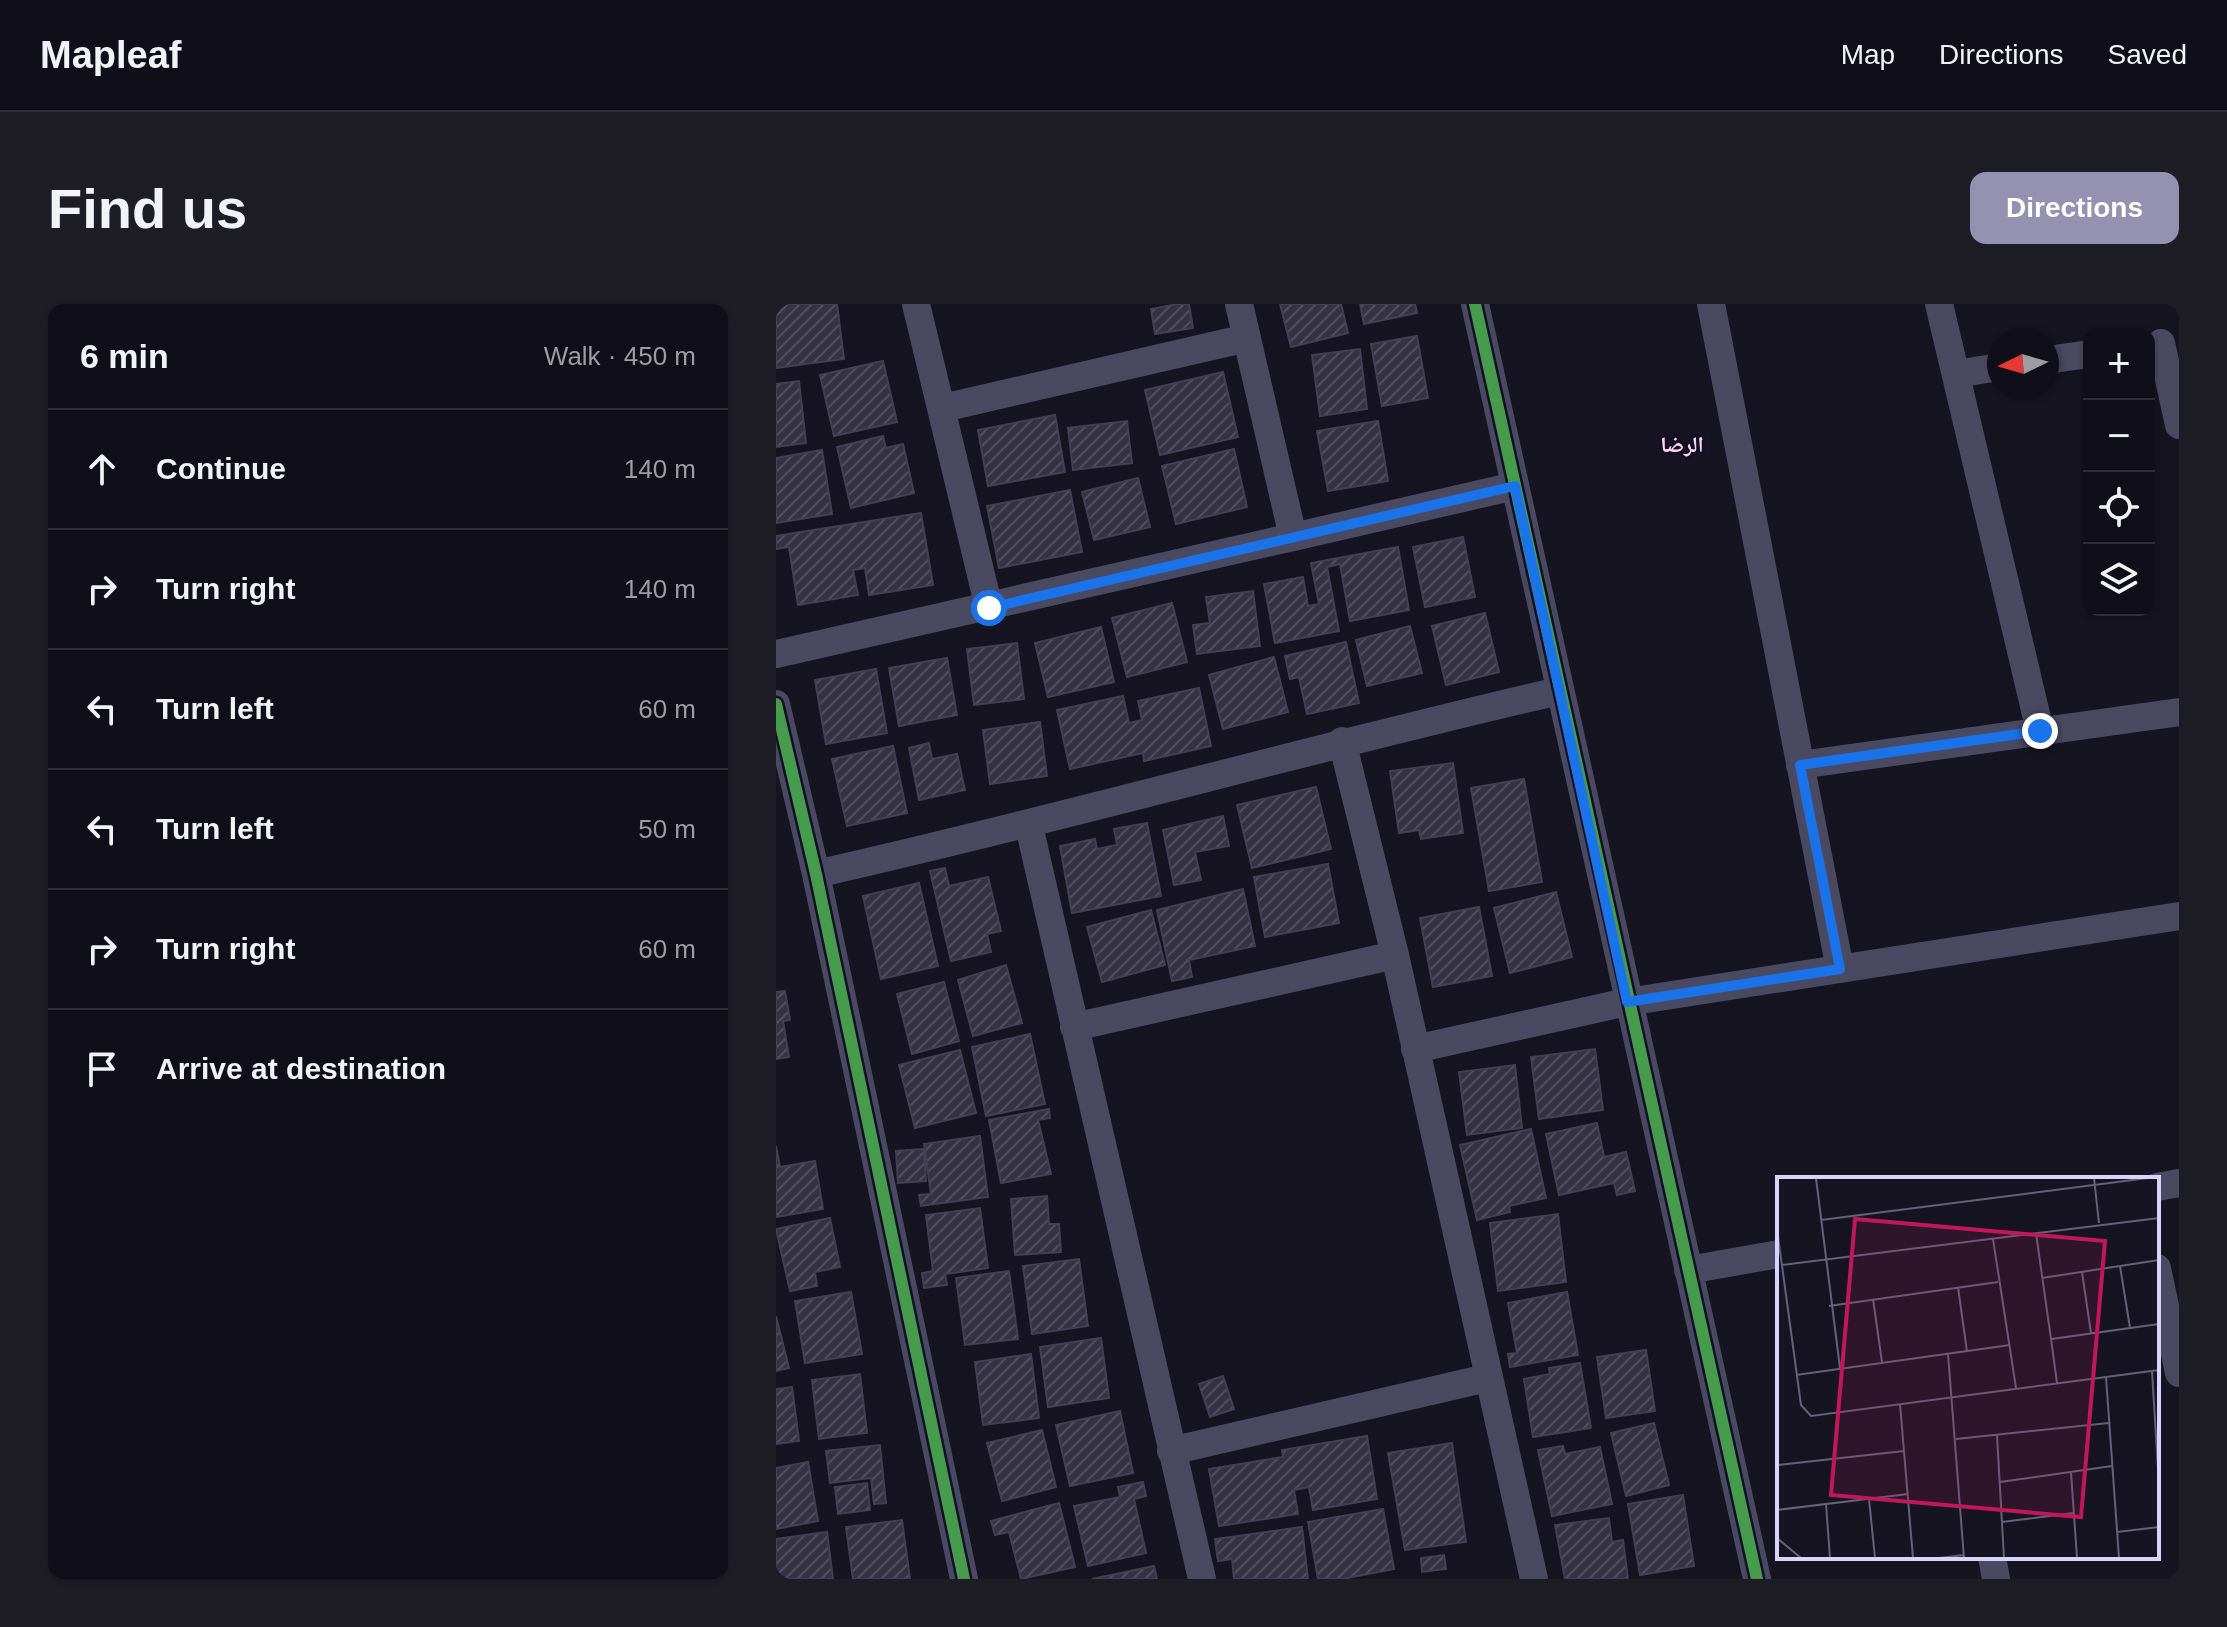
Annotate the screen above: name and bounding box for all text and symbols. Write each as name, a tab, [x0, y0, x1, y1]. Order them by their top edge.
text: Mapleaf	[40, 34, 181, 76]
text: Map	[1841, 39, 1895, 70]
text: Directions	[1939, 39, 2064, 70]
text: Saved	[2108, 39, 2187, 70]
button: Directions	[1970, 172, 2179, 244]
text: Find us	[48, 177, 247, 240]
north arrow	[1987, 328, 2059, 400]
map controls	[2083, 328, 2155, 616]
button: +	[2083, 328, 2155, 400]
text: 6 min	[80, 337, 169, 375]
text: Walk · 450 m	[544, 341, 696, 371]
button: −	[2083, 400, 2155, 472]
district label: الرضا	[1660, 432, 1704, 457]
icon: ahead	[80, 447, 124, 491]
text: Continue	[156, 452, 286, 485]
text: 140 m	[624, 454, 696, 484]
button: locate	[2083, 472, 2155, 544]
button: layers	[2083, 544, 2155, 616]
icon: right	[80, 567, 124, 611]
text: Turn right	[156, 572, 295, 605]
text: 140 m	[624, 574, 696, 604]
route start	[971, 590, 1007, 626]
icon: left	[80, 687, 124, 731]
text: Turn left	[156, 692, 274, 725]
text: 60 m	[638, 694, 696, 724]
route end	[2022, 713, 2058, 749]
icon: left	[80, 807, 124, 851]
text: Turn left	[156, 812, 274, 845]
text: 50 m	[638, 814, 696, 844]
icon: right	[80, 927, 124, 971]
text: Turn right	[156, 932, 295, 965]
text: 60 m	[638, 934, 696, 964]
icon: arrive	[80, 1047, 124, 1091]
text: Arrive at destination	[156, 1052, 446, 1085]
inset map	[1777, 1177, 2159, 1559]

